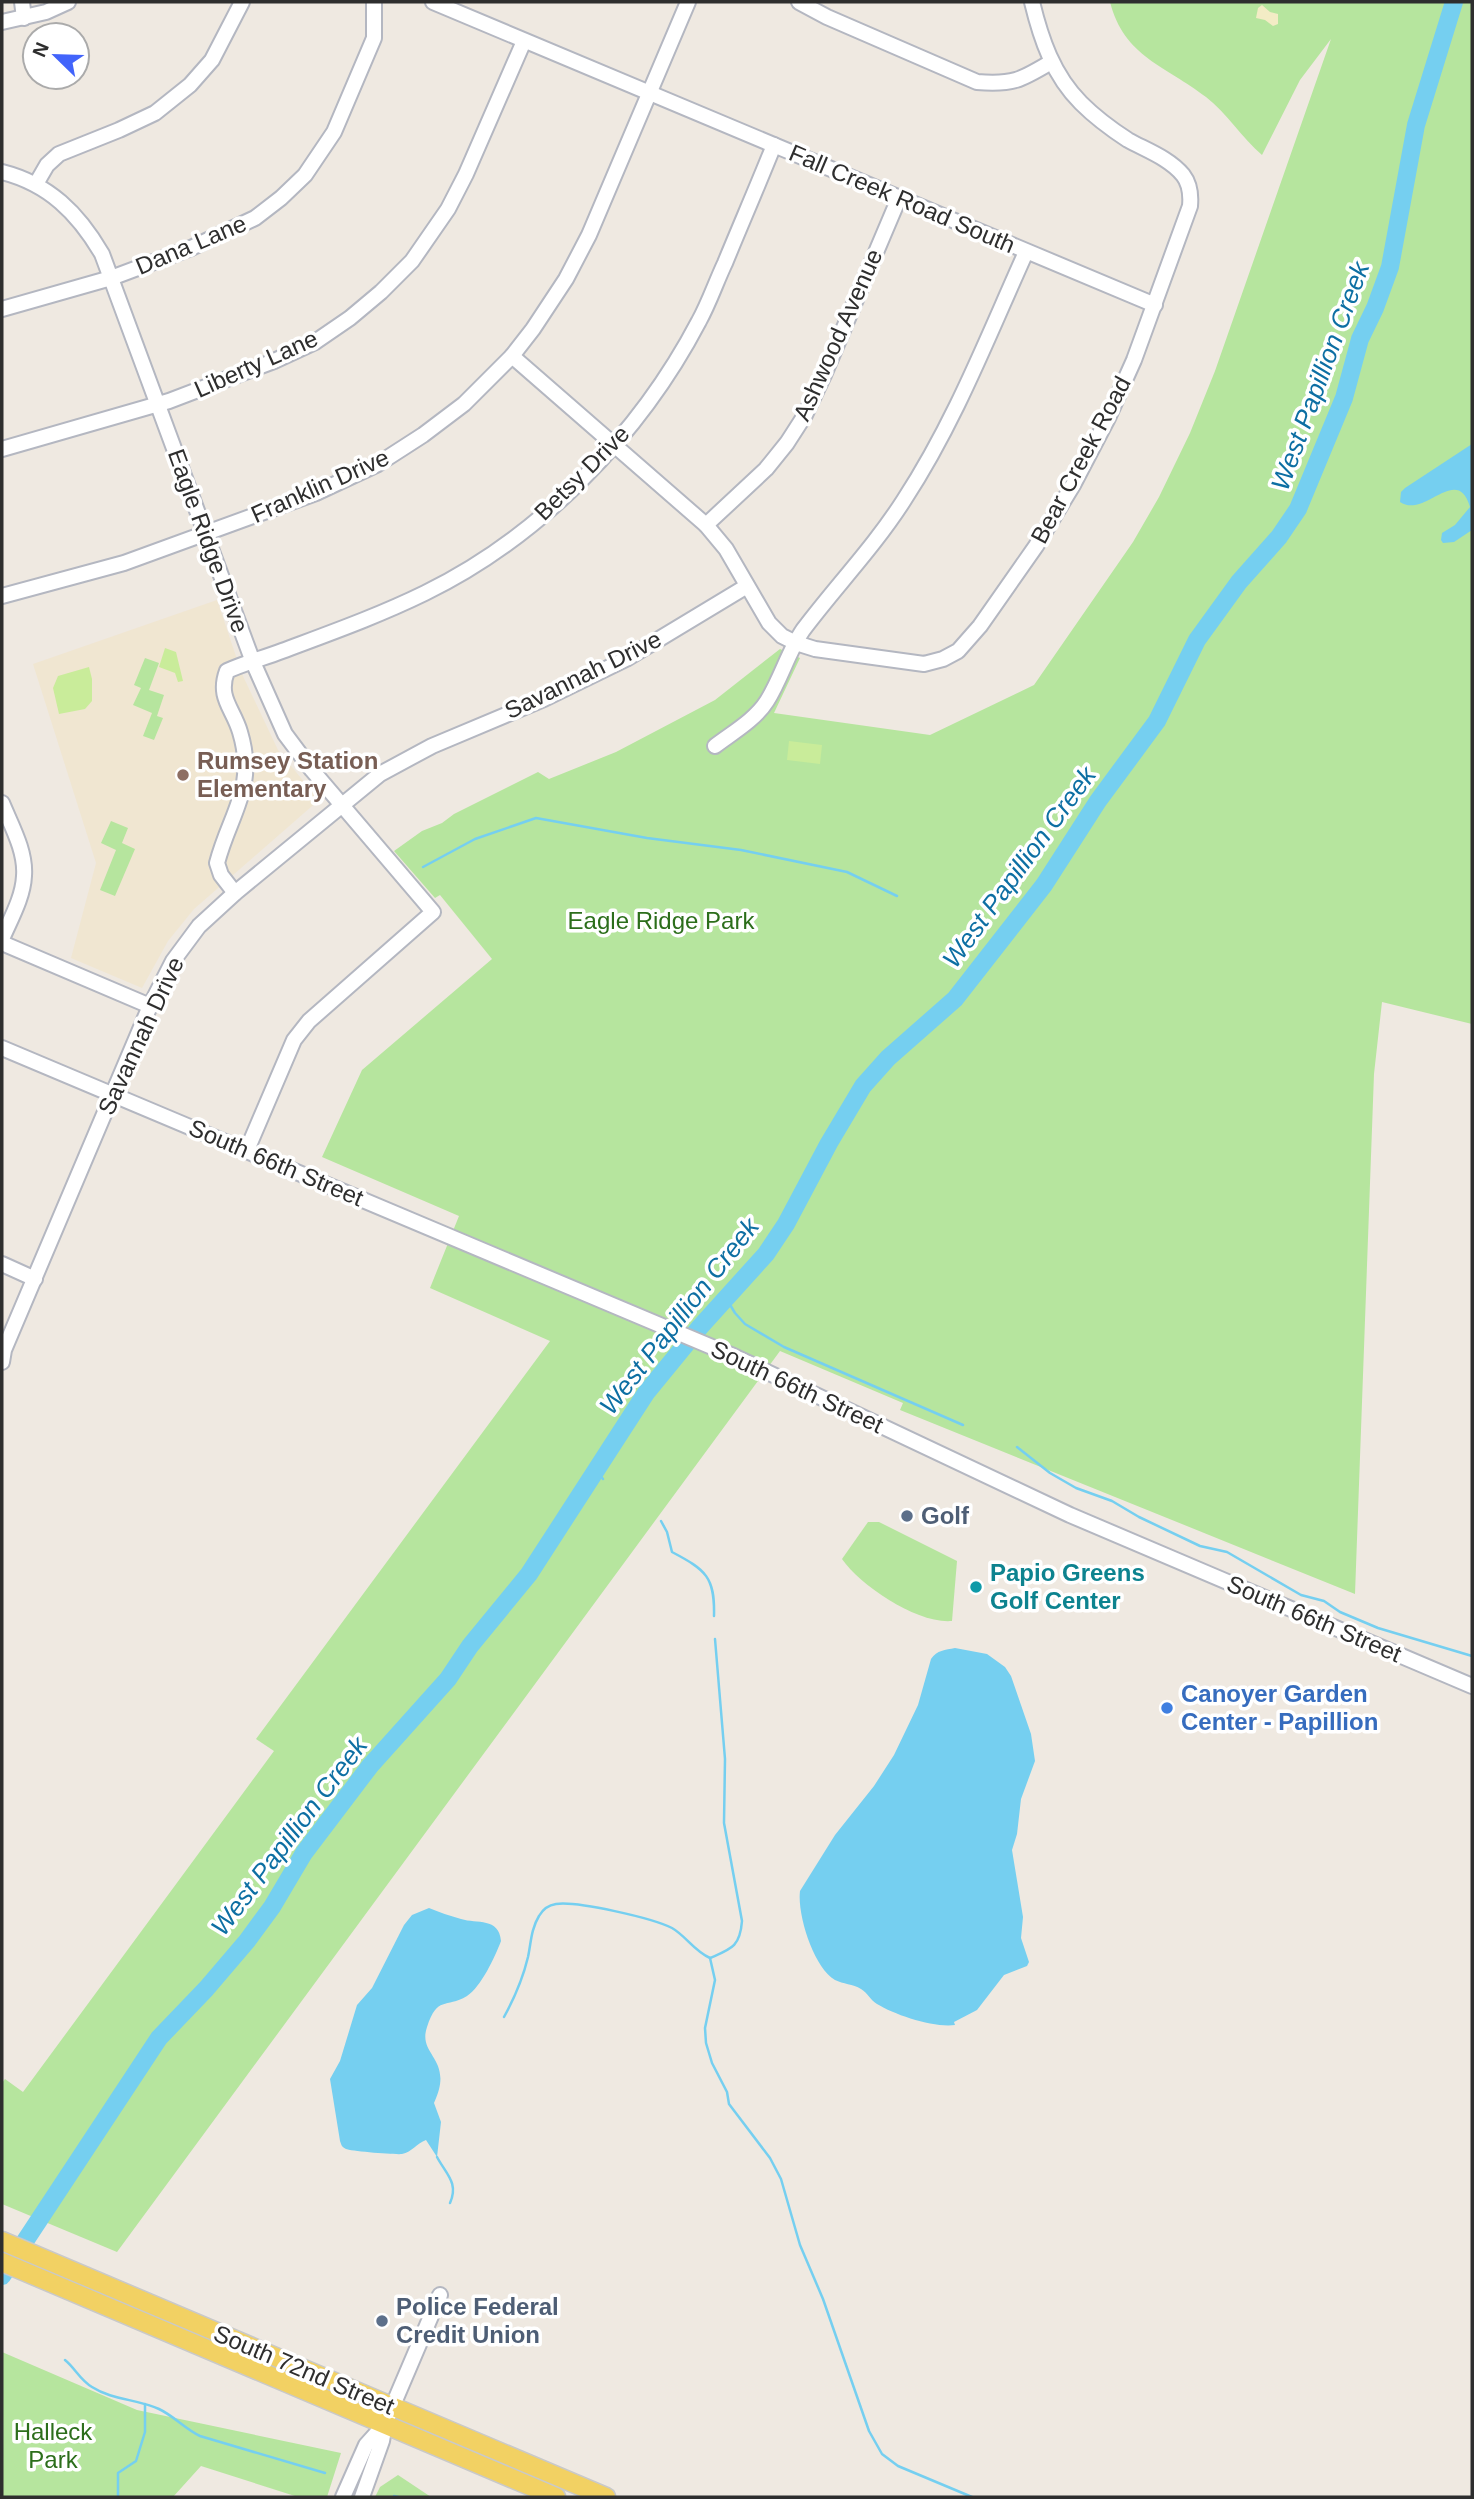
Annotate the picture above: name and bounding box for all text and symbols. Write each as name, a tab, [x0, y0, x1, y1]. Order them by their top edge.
north arrow	[21, 21, 91, 91]
text: N	[28, 39, 53, 60]
street label: Fall Creek Road South	[785, 139, 1019, 258]
street label: Dana Lane	[131, 209, 250, 280]
street label: Ashwood Avenue	[788, 245, 888, 425]
water label: West Papillion Creek	[1265, 256, 1376, 494]
street label: Liberty Lane	[190, 324, 322, 403]
street label: Bear Creek Road	[1025, 372, 1136, 548]
street label: Betsy Drive	[529, 420, 635, 526]
street label: Franklin Drive	[247, 443, 393, 528]
street label: Eagle Ridge Drive	[163, 445, 254, 636]
street label: Savannah Drive	[500, 625, 665, 724]
place label: Rumsey Station Elementary	[197, 747, 378, 802]
water label: West Papillion Creek	[936, 759, 1103, 973]
marker: Rumsey Station Elementary	[175, 767, 191, 783]
park label: Eagle Ridge Park	[568, 907, 755, 934]
street label: Savannah Drive	[92, 953, 189, 1119]
street label: South 66th Street	[185, 1114, 368, 1212]
water label: West Papillion Creek	[593, 1210, 766, 1420]
street label: South 66th Street	[707, 1335, 888, 1438]
place label: Golf	[921, 1502, 970, 1529]
marker: Golf	[899, 1508, 915, 1524]
place label: Papio Greens Golf Center	[990, 1559, 1145, 1614]
street label: South 66th Street	[1223, 1570, 1406, 1668]
marker: Papio Greens Golf Center	[968, 1579, 984, 1595]
place label: Canoyer Garden Center - Papillion	[1181, 1680, 1378, 1735]
marker: Canoyer Garden Center - Papillion	[1159, 1700, 1175, 1716]
water label: West Papillion Creek	[205, 1729, 375, 1941]
place label: Police Federal Credit Union	[396, 2293, 559, 2348]
marker: Police Federal Credit Union	[374, 2313, 390, 2329]
street label: South 72nd Street	[210, 2319, 399, 2420]
park label: Halleck Park	[14, 2418, 93, 2473]

